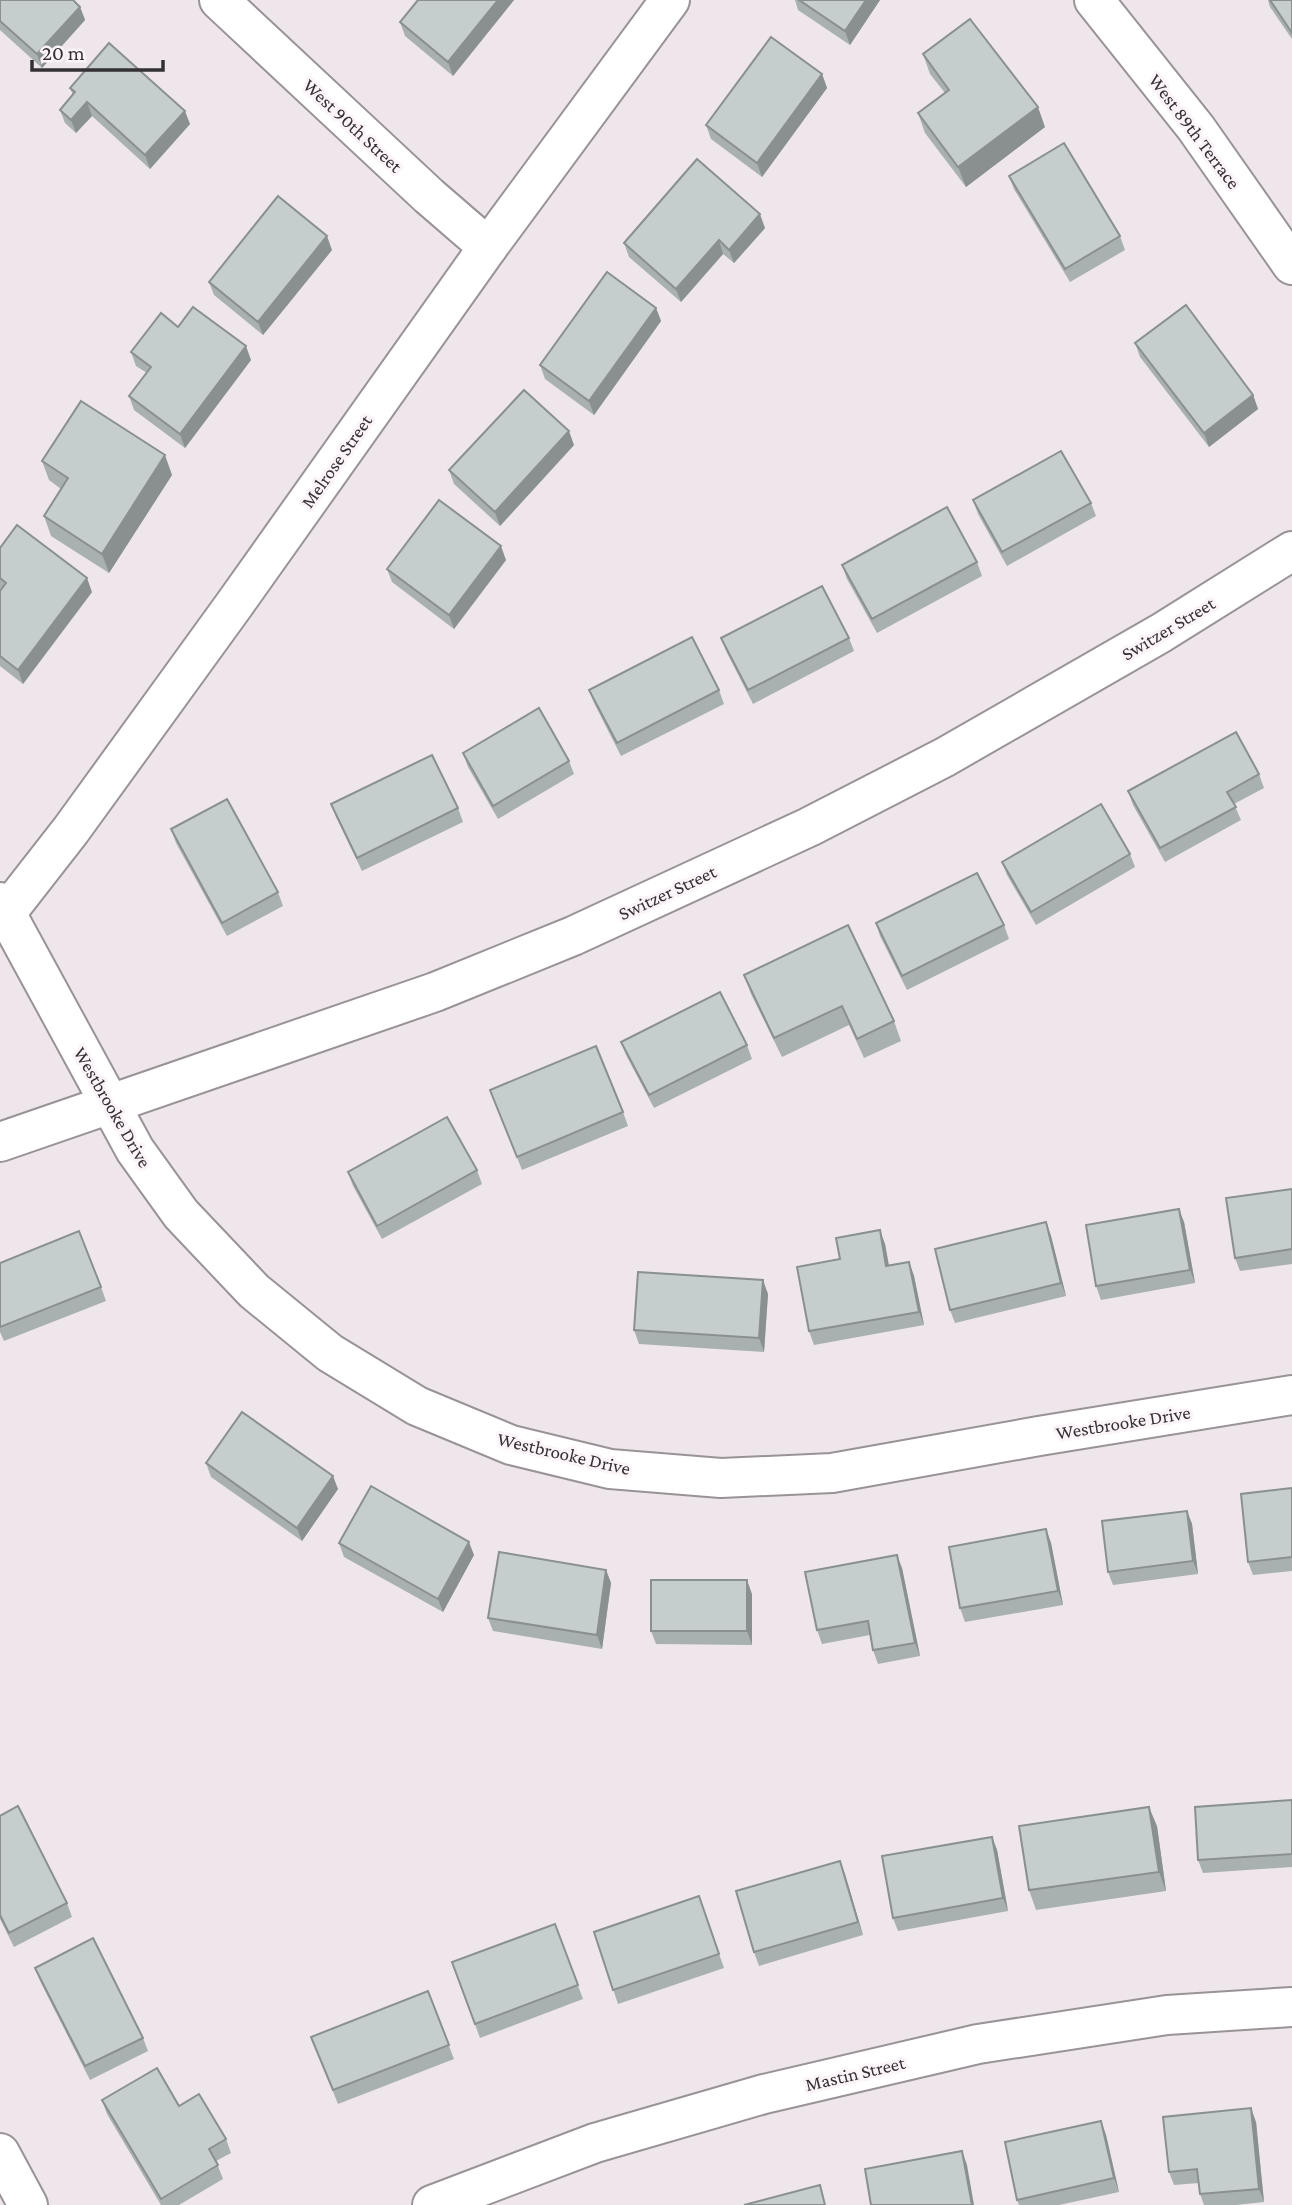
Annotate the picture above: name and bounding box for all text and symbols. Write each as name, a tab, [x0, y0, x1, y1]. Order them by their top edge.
scale bar	[32, 28, 163, 72]
text: 20 m	[42, 41, 85, 65]
street label: West 89th Terrace	[1145, 70, 1245, 193]
street label: West 90th Street	[299, 74, 407, 177]
street label: Melrose Street	[297, 410, 377, 512]
street label: Switzer Street	[1118, 592, 1219, 664]
street label: Switzer Street	[615, 860, 720, 924]
street label: Westbrooke Drive	[70, 1043, 156, 1171]
street label: Westbrooke Drive	[1054, 1401, 1192, 1443]
street label: Westbrooke Drive	[495, 1428, 632, 1479]
street label: Mastin Street	[803, 2052, 908, 2095]

